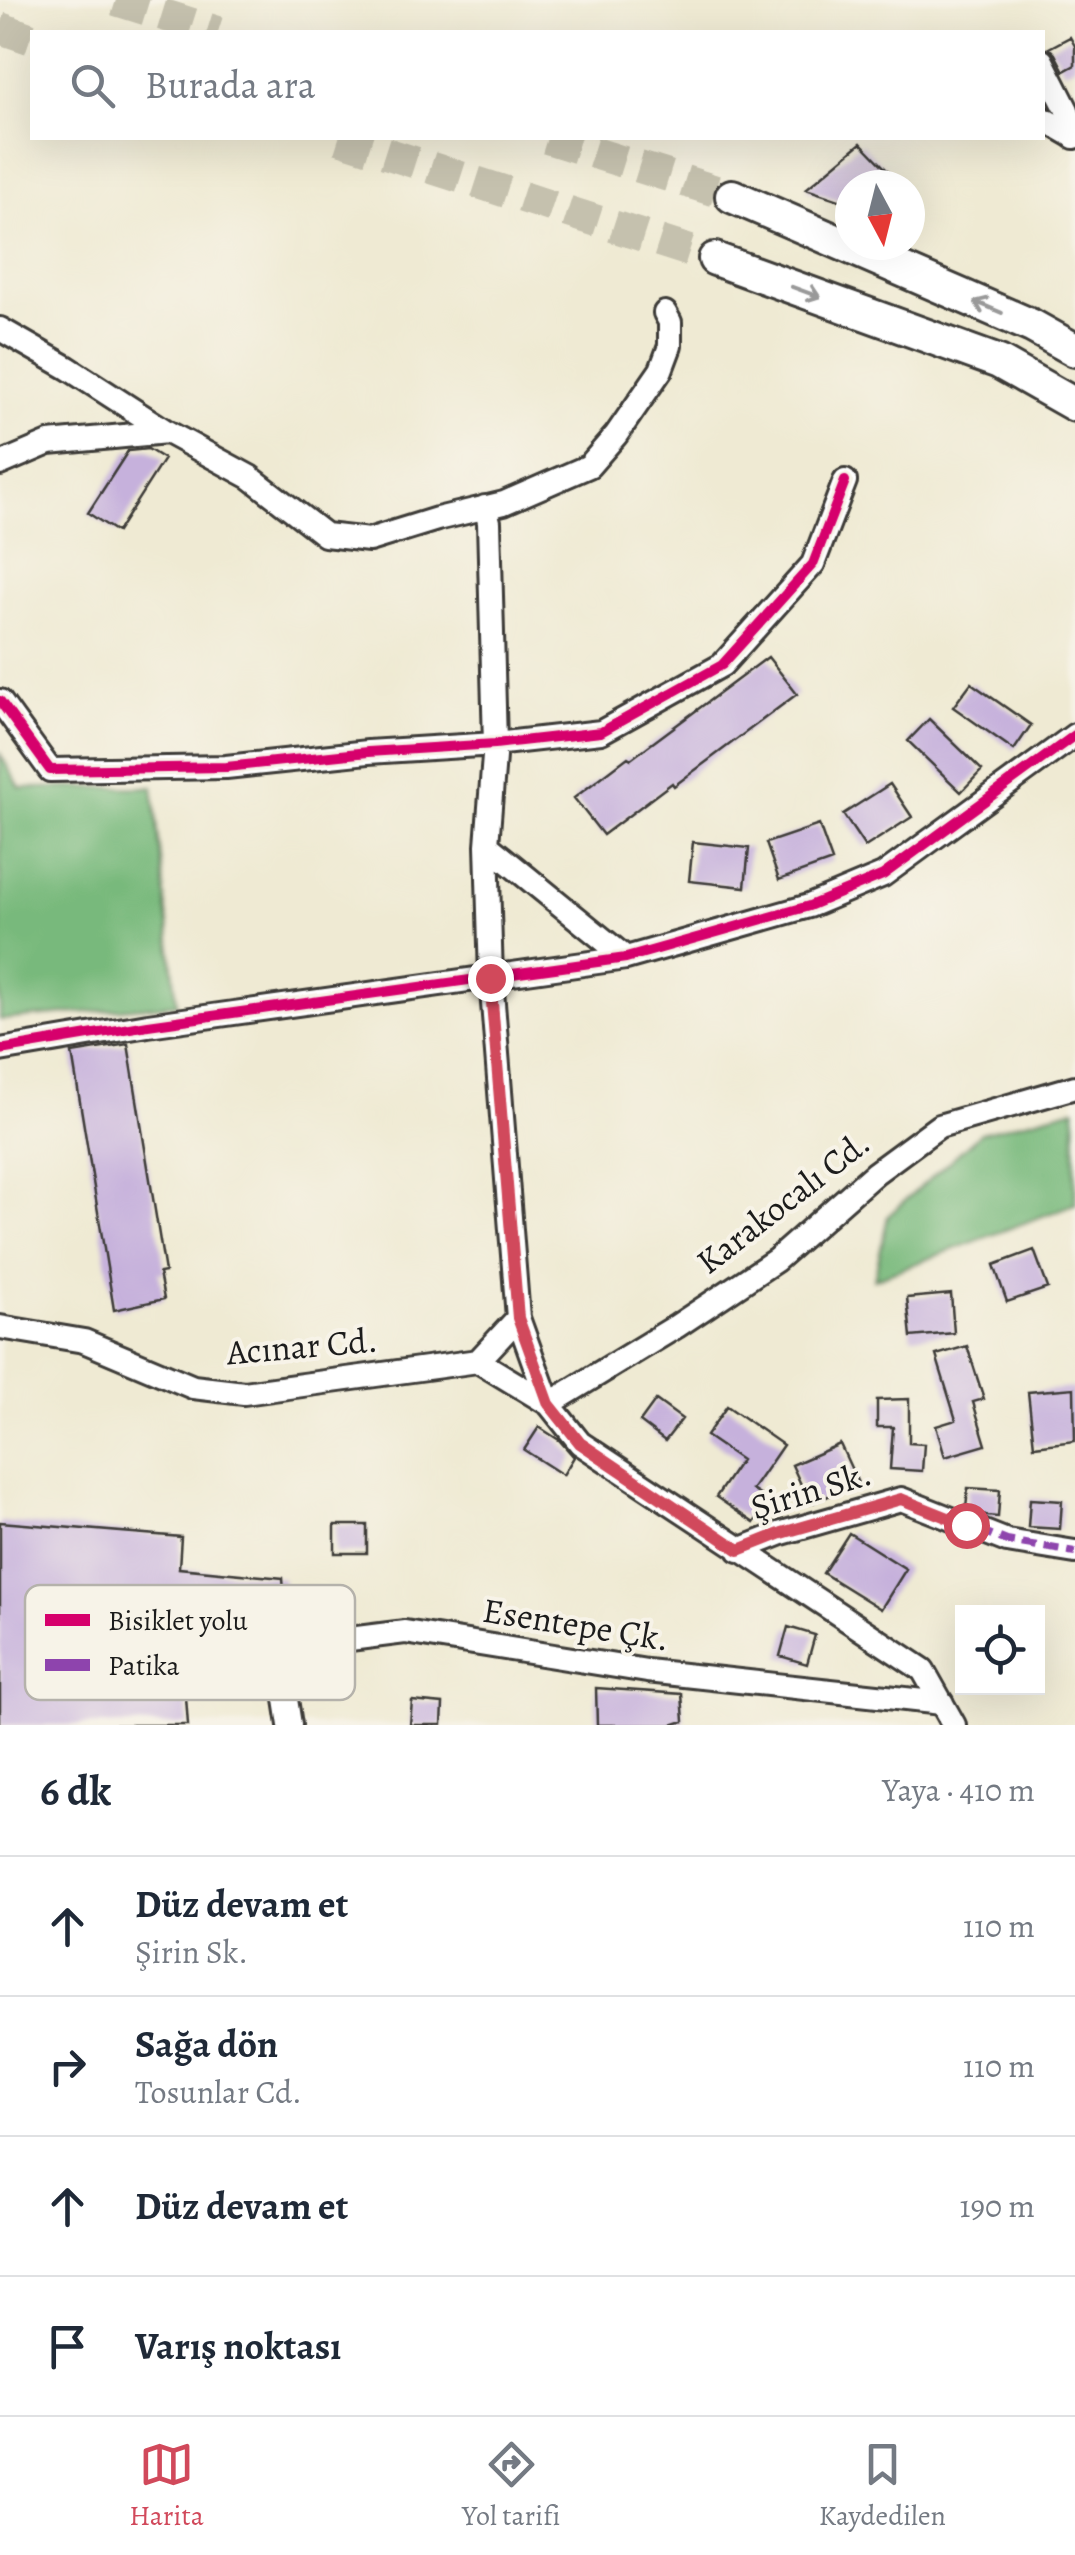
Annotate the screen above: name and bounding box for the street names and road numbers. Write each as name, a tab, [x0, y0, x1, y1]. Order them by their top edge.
street label: Karakocalı Cd.	[686, 1119, 880, 1285]
street label: Acınar Cd.	[224, 1316, 379, 1377]
street label: Şirin Sk.	[745, 1449, 877, 1531]
street label: Esentepe Çk.	[479, 1586, 673, 1662]

